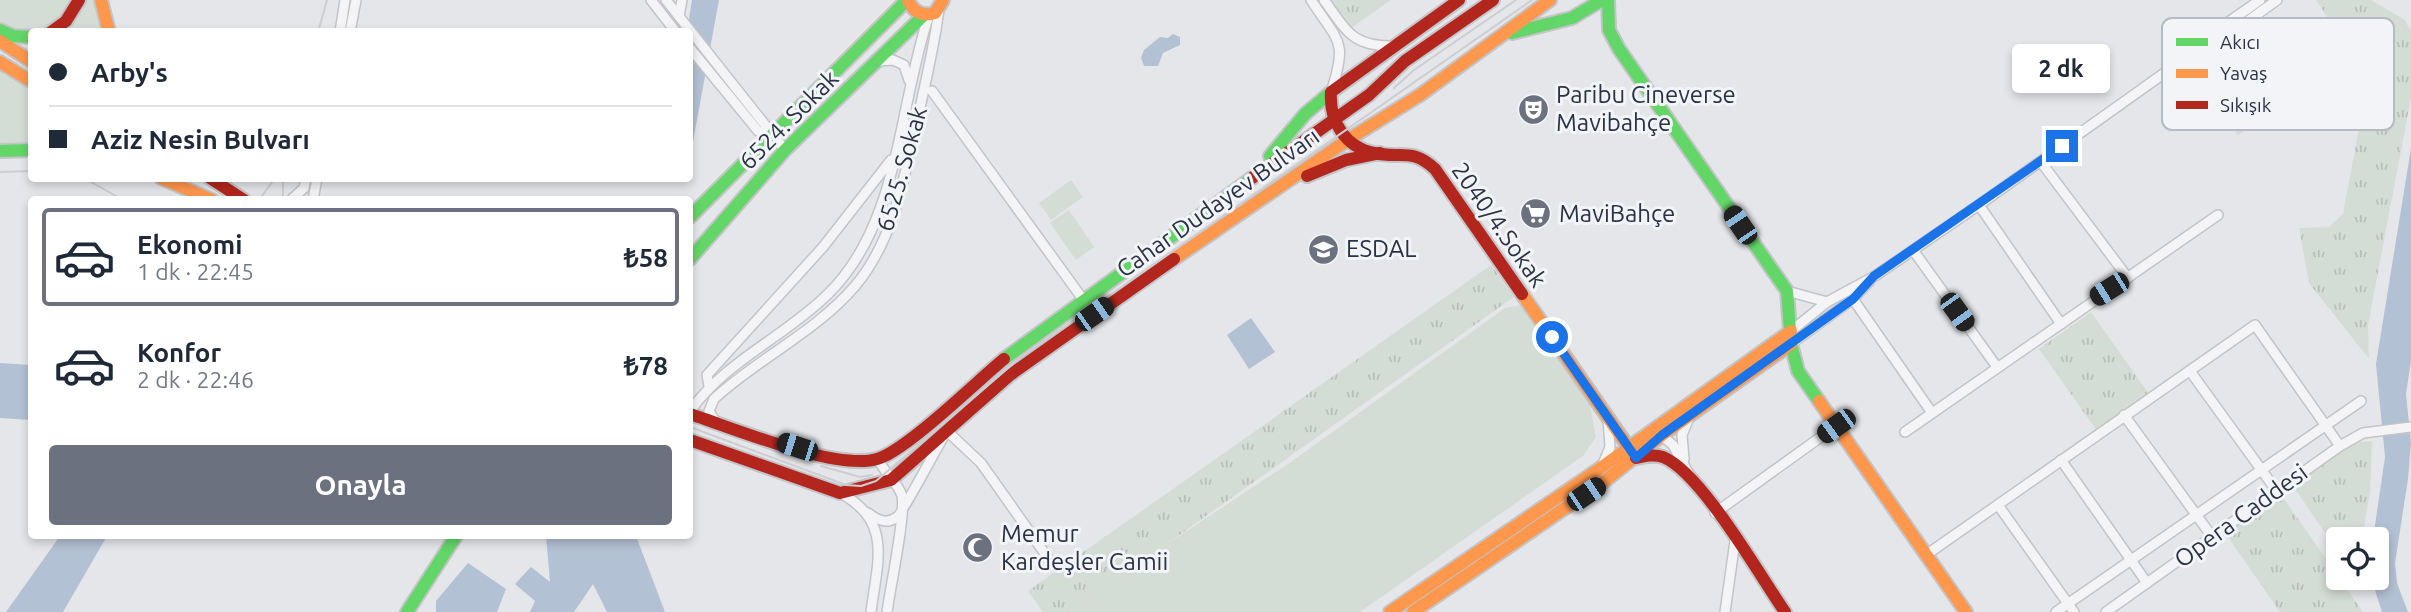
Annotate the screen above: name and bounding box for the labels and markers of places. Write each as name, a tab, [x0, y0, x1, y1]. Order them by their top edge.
place label: Paribu Cineverse Mavibahçe	[1556, 81, 1736, 136]
theatre icon: Paribu Cineverse Mavibahçe	[1516, 92, 1550, 126]
supermarket icon: MaviBahçe	[1519, 197, 1553, 231]
place label: MaviBahçe	[1559, 200, 1675, 227]
school or university icon: ESDAL	[1306, 232, 1340, 266]
place label: ESDAL	[1346, 235, 1417, 262]
place label: Memur Kardeşler Camii	[1001, 520, 1168, 575]
mosque icon: Memur Kardeşler Camii	[961, 531, 995, 565]

